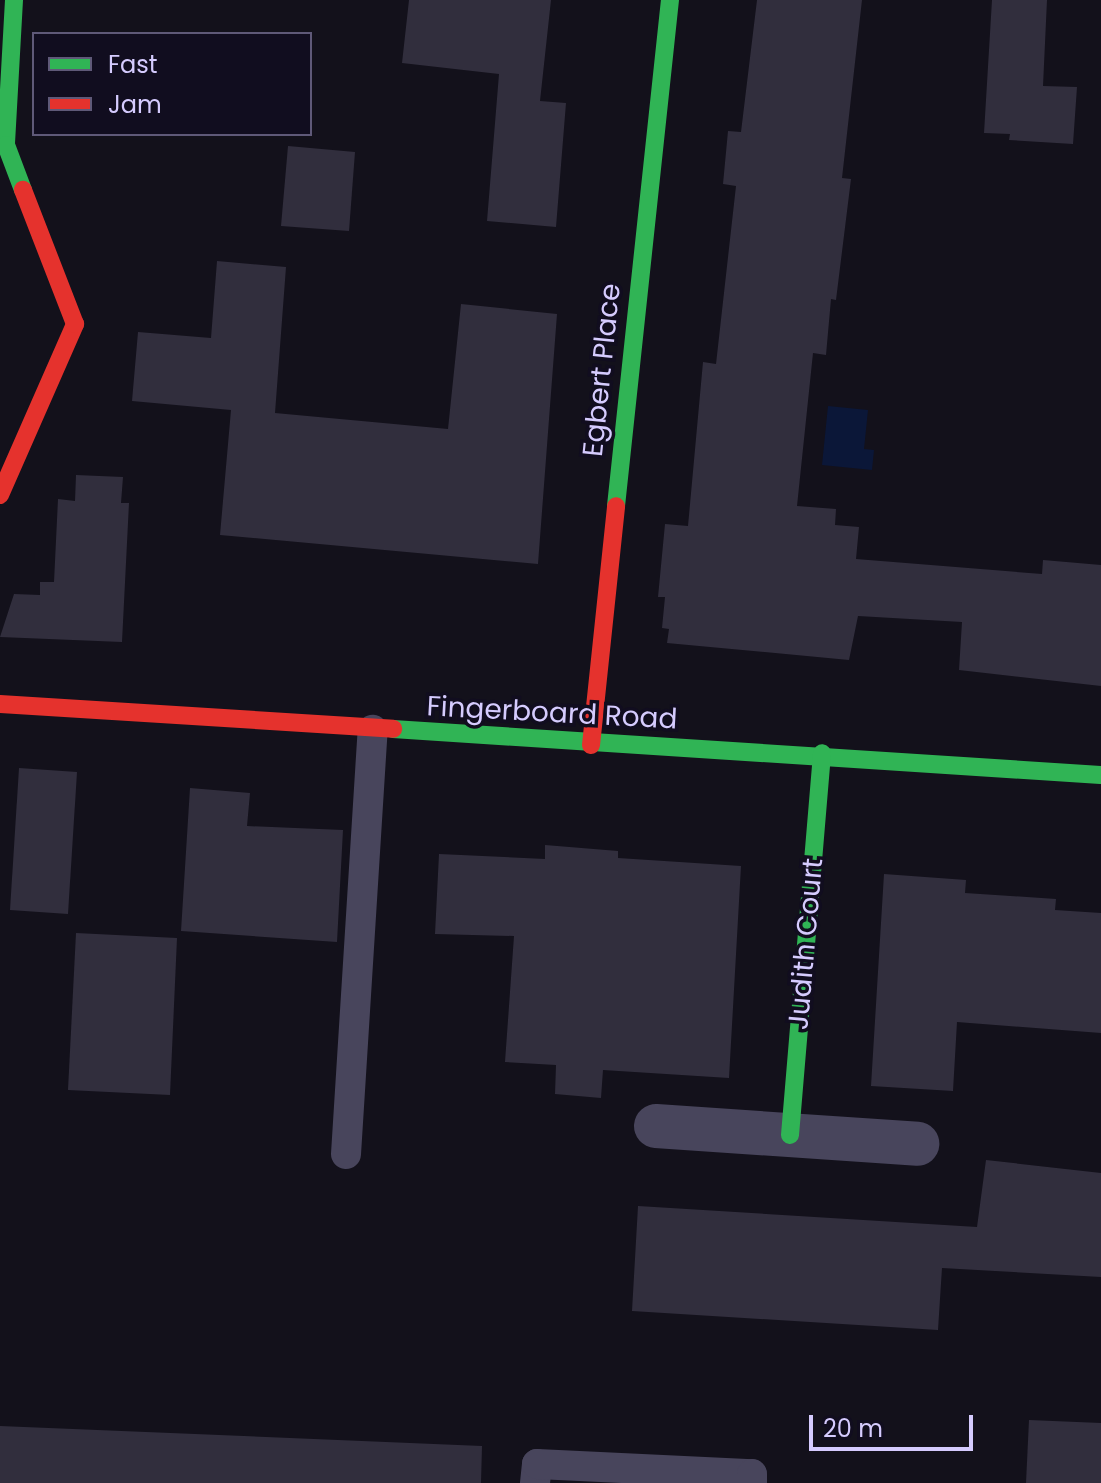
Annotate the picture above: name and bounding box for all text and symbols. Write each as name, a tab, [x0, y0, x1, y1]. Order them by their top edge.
legend	[32, 32, 312, 136]
text: Fast	[108, 48, 158, 81]
text: Jam	[108, 88, 162, 121]
street label: Egbert Place	[576, 282, 628, 458]
street label: Fingerboard Road	[426, 690, 678, 736]
street label: Judith Court	[782, 857, 830, 1031]
scale bar	[813, 1399, 977, 1449]
text: 20 m	[823, 1412, 883, 1445]

